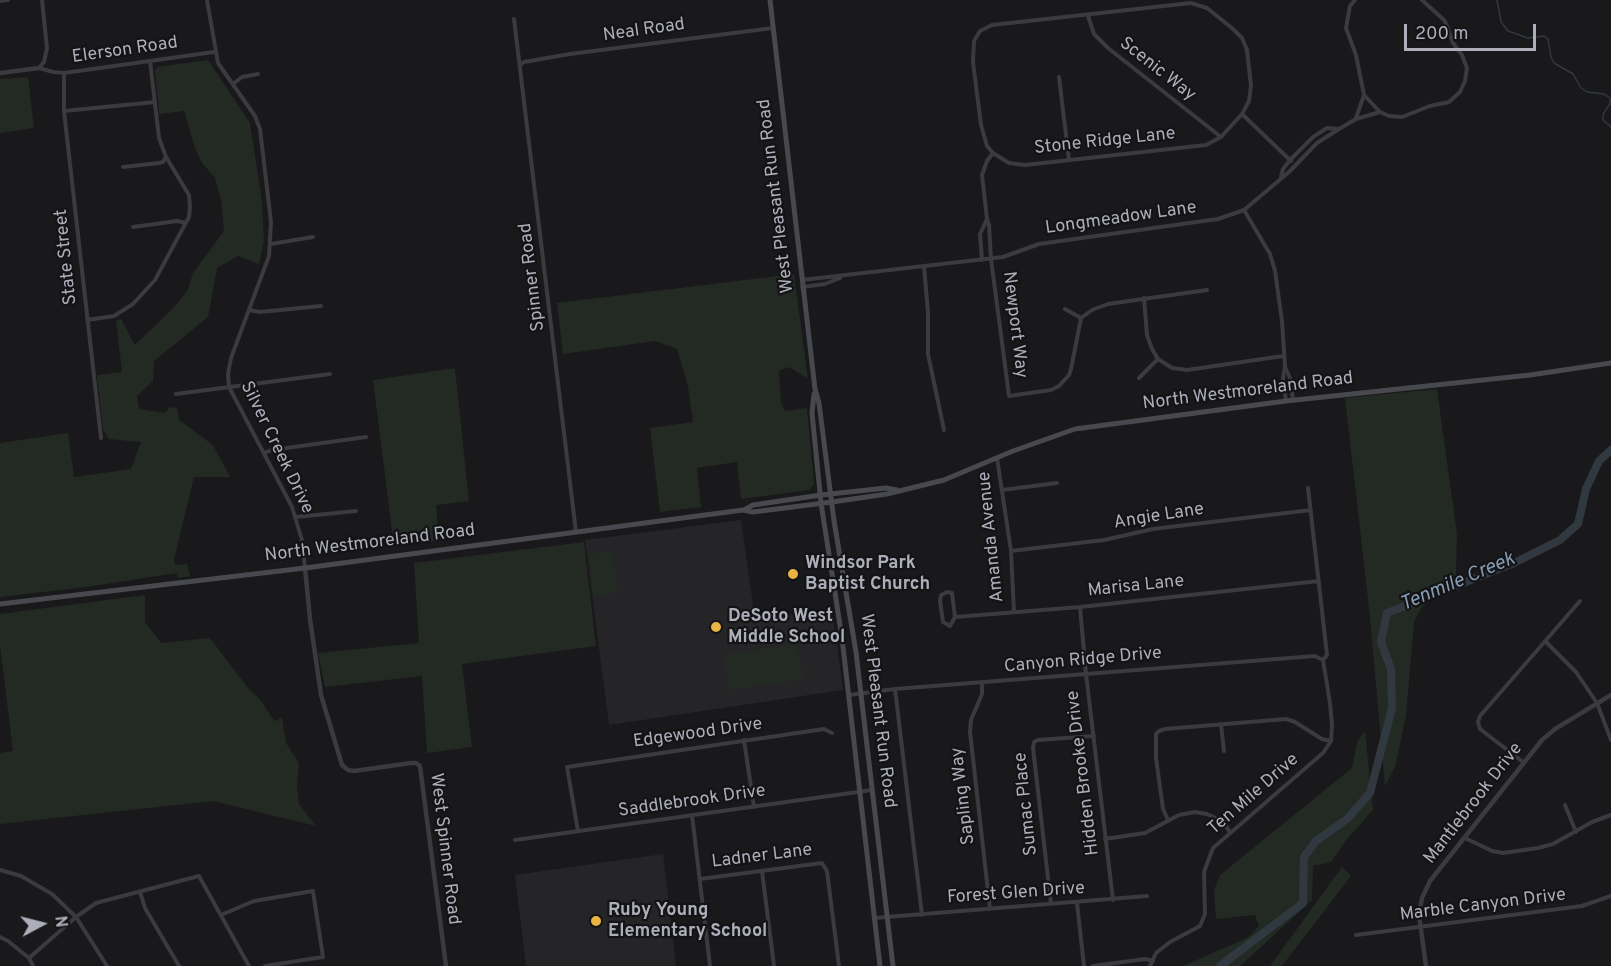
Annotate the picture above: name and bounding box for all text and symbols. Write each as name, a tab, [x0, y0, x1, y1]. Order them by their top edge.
scale bar	[1407, 12, 1539, 50]
street label: Neal Road	[602, 15, 686, 47]
text: 200 m	[1415, 23, 1468, 46]
street label: Elerson Road	[71, 33, 179, 69]
street label: Scenic Way	[1114, 33, 1200, 107]
street label: West Pleasant Run Road	[754, 98, 800, 294]
street label: Stone Ridge Lane	[1033, 124, 1177, 160]
street label: Longmeadow Lane	[1044, 198, 1198, 240]
street label: State Street	[51, 208, 83, 306]
street label: Spinner Road	[516, 222, 550, 332]
street label: Newport Way	[997, 270, 1031, 380]
street label: North Westmoreland Road	[1141, 368, 1355, 416]
street label: Silver Creek Drive	[235, 378, 317, 518]
street label: Amanda Avenue	[974, 470, 1010, 604]
street label: Angie Lane	[1112, 499, 1206, 535]
street label: North Westmoreland Road	[263, 520, 477, 568]
water label: Tenmile Creek	[1397, 548, 1519, 618]
place label: Windsor Park Baptist Church	[805, 553, 930, 596]
marker: Windsor Park Baptist Church	[786, 567, 800, 581]
street label: Marisa Lane	[1087, 571, 1185, 603]
place label: DeSoto West Middle School	[728, 606, 845, 648]
street label: West Pleasant Run Road	[854, 613, 900, 809]
marker: DeSoto West Middle School	[709, 620, 723, 634]
street label: Canyon Ridge Drive	[1003, 643, 1163, 679]
street label: Hidden Brooke Drive	[1063, 689, 1105, 857]
street label: Edgewood Drive	[632, 714, 764, 754]
street label: Mantlebrook Drive	[1420, 739, 1528, 869]
street label: Sapling Way	[947, 746, 981, 846]
street label: Ten Mile Drive	[1204, 750, 1304, 840]
street label: Sumac Place	[1011, 751, 1043, 857]
street label: West Spinner Road	[424, 772, 464, 926]
street label: Saddlebrook Drive	[617, 781, 767, 823]
street label: Ladner Lane	[710, 840, 814, 874]
street label: Forest Glen Drive	[946, 878, 1086, 910]
street label: Marble Canyon Drive	[1399, 885, 1567, 927]
north arrow	[12, 894, 72, 954]
place label: Ruby Young Elementary School	[608, 900, 767, 942]
marker: Ruby Young Elementary School	[589, 914, 603, 928]
text: N	[49, 915, 70, 929]

